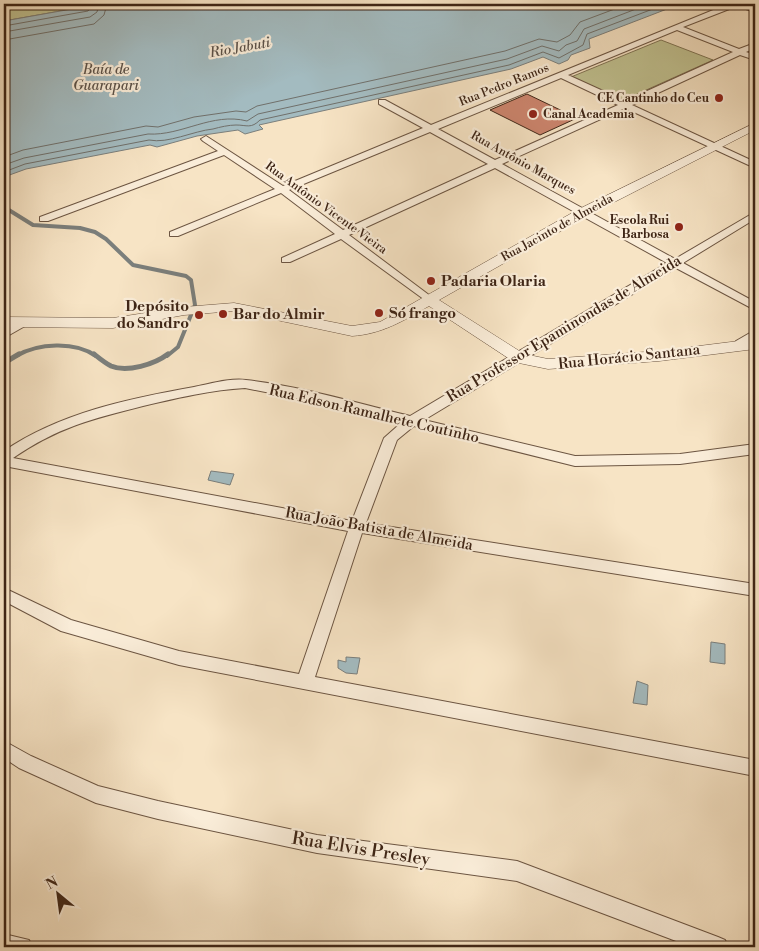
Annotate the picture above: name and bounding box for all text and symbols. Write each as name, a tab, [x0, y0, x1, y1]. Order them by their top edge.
water label: Rio Jabuti	[207, 34, 272, 62]
street label: Rua Pedro Ramos	[457, 60, 551, 110]
water label: Baía de Guarapari	[73, 61, 140, 95]
place label: CE Cantinho do Ceu	[597, 91, 710, 106]
marker: CE Cantinho do Ceu	[713, 92, 725, 104]
place label: Canal Academia	[543, 107, 635, 122]
marker: Canal Academia	[527, 108, 539, 120]
street label: Rua Antônio Marques	[468, 128, 578, 198]
street label: Rua Antônio Vicente Vieira	[262, 159, 391, 258]
street label: Rua Jacinto de Almeida	[498, 190, 616, 265]
place label: Escola Rui Barbosa	[610, 213, 670, 242]
marker: Escola Rui Barbosa	[673, 221, 685, 233]
street label: Rua Professor Epaminondas de Almeida	[443, 251, 685, 407]
place label: Padaria Olaria	[441, 272, 547, 291]
marker: Padaria Olaria	[425, 275, 437, 287]
place label: Depósito do Sandro	[117, 297, 189, 333]
place label: Só frango	[389, 304, 456, 323]
place label: Bar do Almir	[233, 305, 325, 324]
marker: Só frango	[373, 307, 385, 319]
marker: Bar do Almir	[217, 308, 229, 320]
marker: Depósito do Sandro	[193, 309, 205, 321]
street label: Rua Horácio Santana	[557, 340, 701, 374]
street label: Rua Edson Ramalhete Coutinho	[267, 381, 481, 447]
street label: Rua João Batista de Almeida	[284, 503, 475, 555]
street label: Rua Elvis Presley	[290, 827, 432, 871]
north arrow	[32, 868, 82, 918]
text: N	[43, 873, 61, 894]

